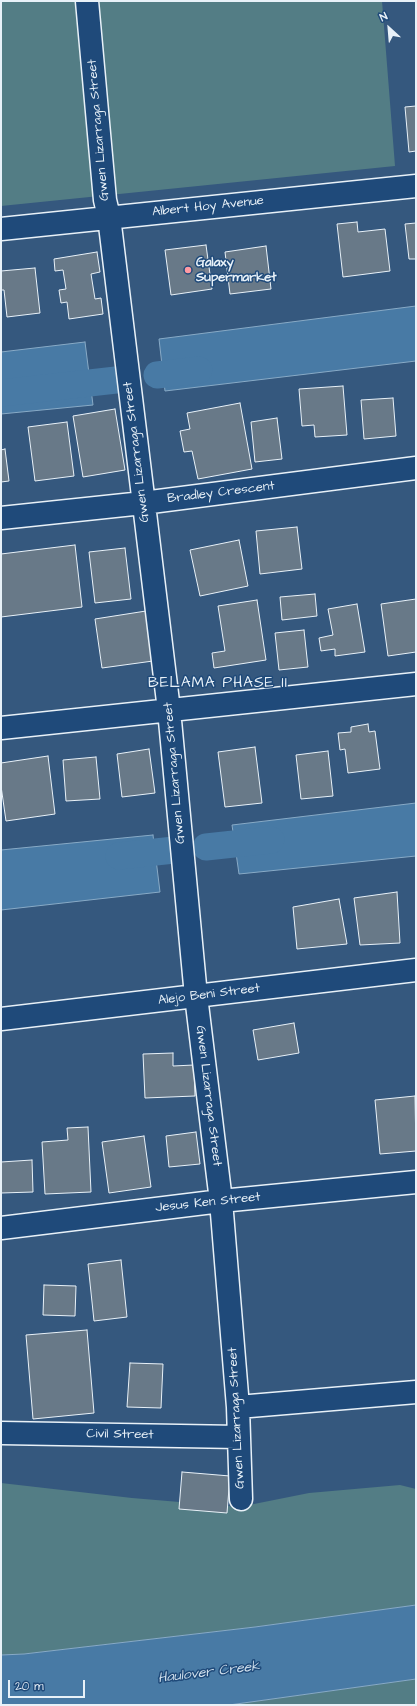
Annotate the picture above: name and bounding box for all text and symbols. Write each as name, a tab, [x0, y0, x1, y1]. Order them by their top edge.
north arrow	[369, 8, 409, 48]
text: N	[377, 9, 390, 25]
street label: Gwen Lizarraga Street	[85, 59, 113, 201]
street label: Albert Hoy Avenue	[151, 193, 265, 221]
place label: Galaxy Supermarket	[196, 255, 277, 286]
marker: Galaxy Supermarket	[183, 265, 193, 275]
street label: Gwen Lizarraga Street	[121, 381, 153, 523]
street label: Bradley Crescent	[166, 479, 276, 507]
district label: BELAMA PHASE II	[148, 675, 288, 693]
street label: Gwen Lizarraga Street	[161, 702, 189, 844]
street label: Alejo Beni Street	[157, 981, 261, 1009]
street label: Gwen Lizarraga Street	[192, 1025, 224, 1167]
street label: Jesus Ken Street	[155, 1190, 261, 1216]
street label: Gwen Lizarraga Street	[225, 1347, 249, 1489]
street label: Civil Street	[86, 1427, 154, 1443]
water label: Haulover Creek	[157, 1658, 261, 1688]
scale bar	[10, 1672, 87, 1698]
text: 20 m	[15, 1678, 44, 1695]

